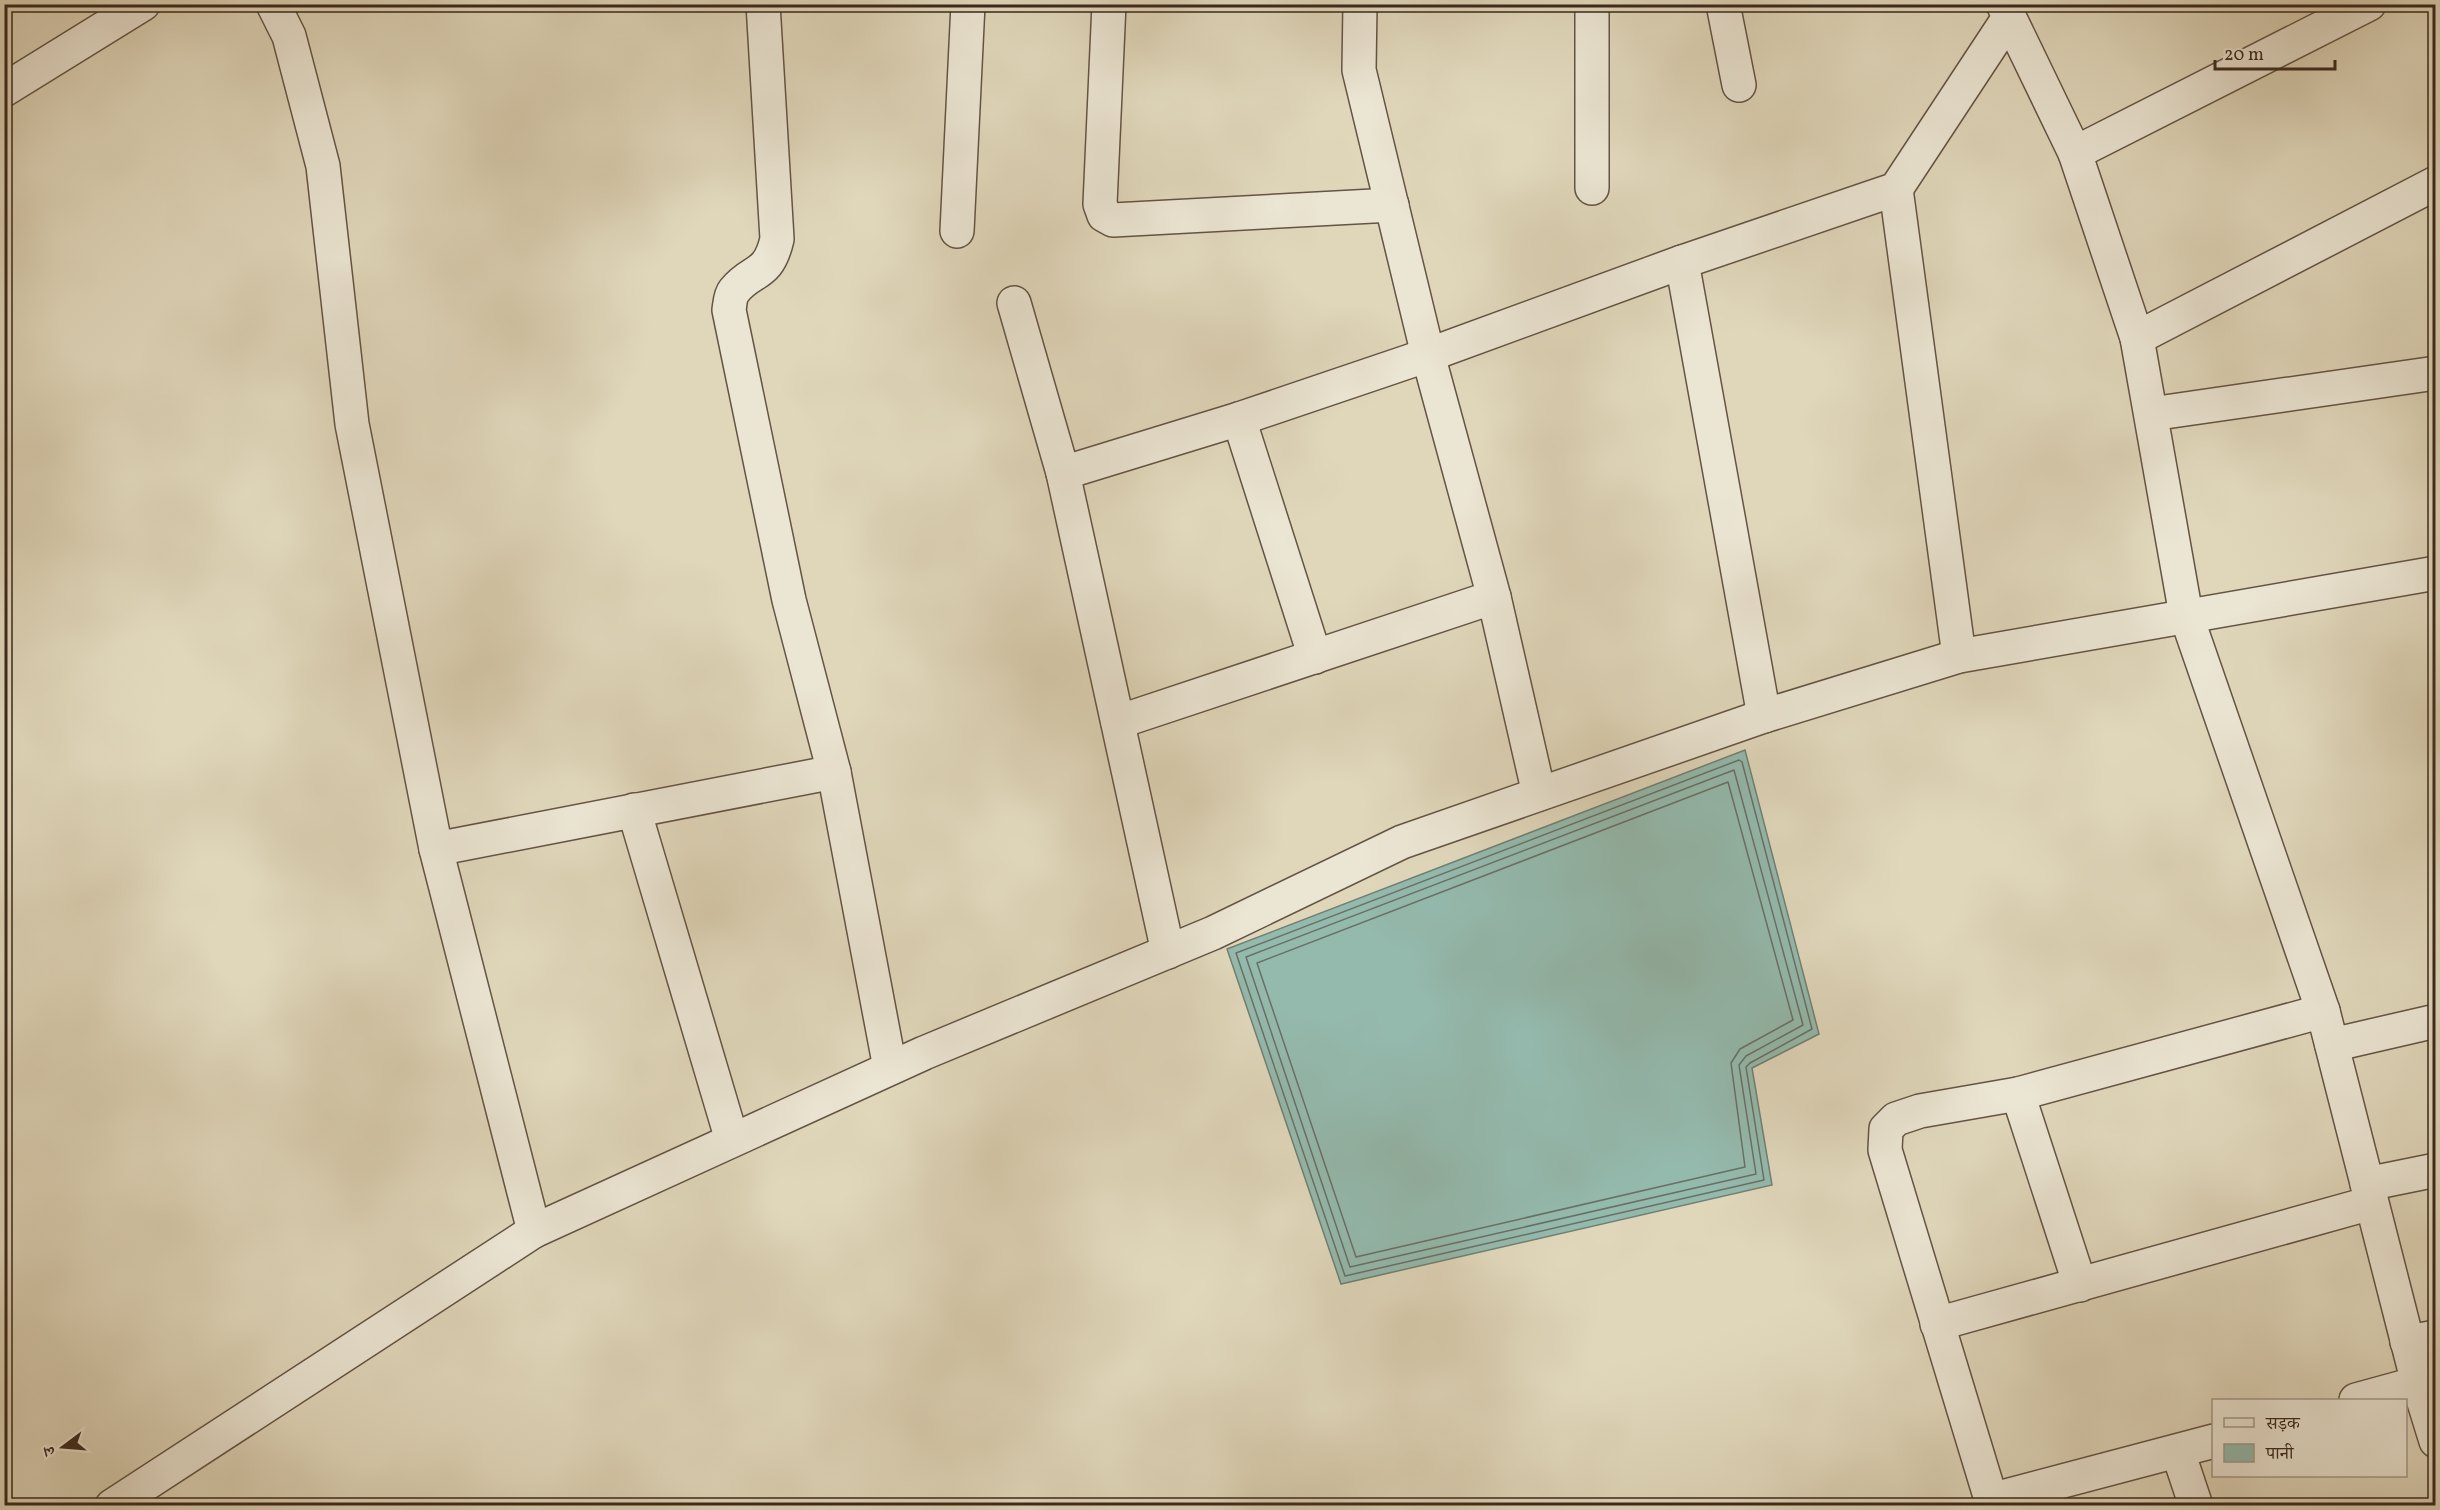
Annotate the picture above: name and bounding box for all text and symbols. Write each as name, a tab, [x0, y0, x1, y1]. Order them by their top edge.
scale bar	[2215, 33, 2335, 71]
text: 20 m	[2224, 43, 2264, 68]
legend	[2212, 1399, 2407, 1477]
text: सड़क	[2265, 1412, 2301, 1437]
north arrow	[33, 1417, 93, 1477]
text: उ	[38, 1442, 62, 1458]
text: पानी	[2265, 1442, 2295, 1467]

